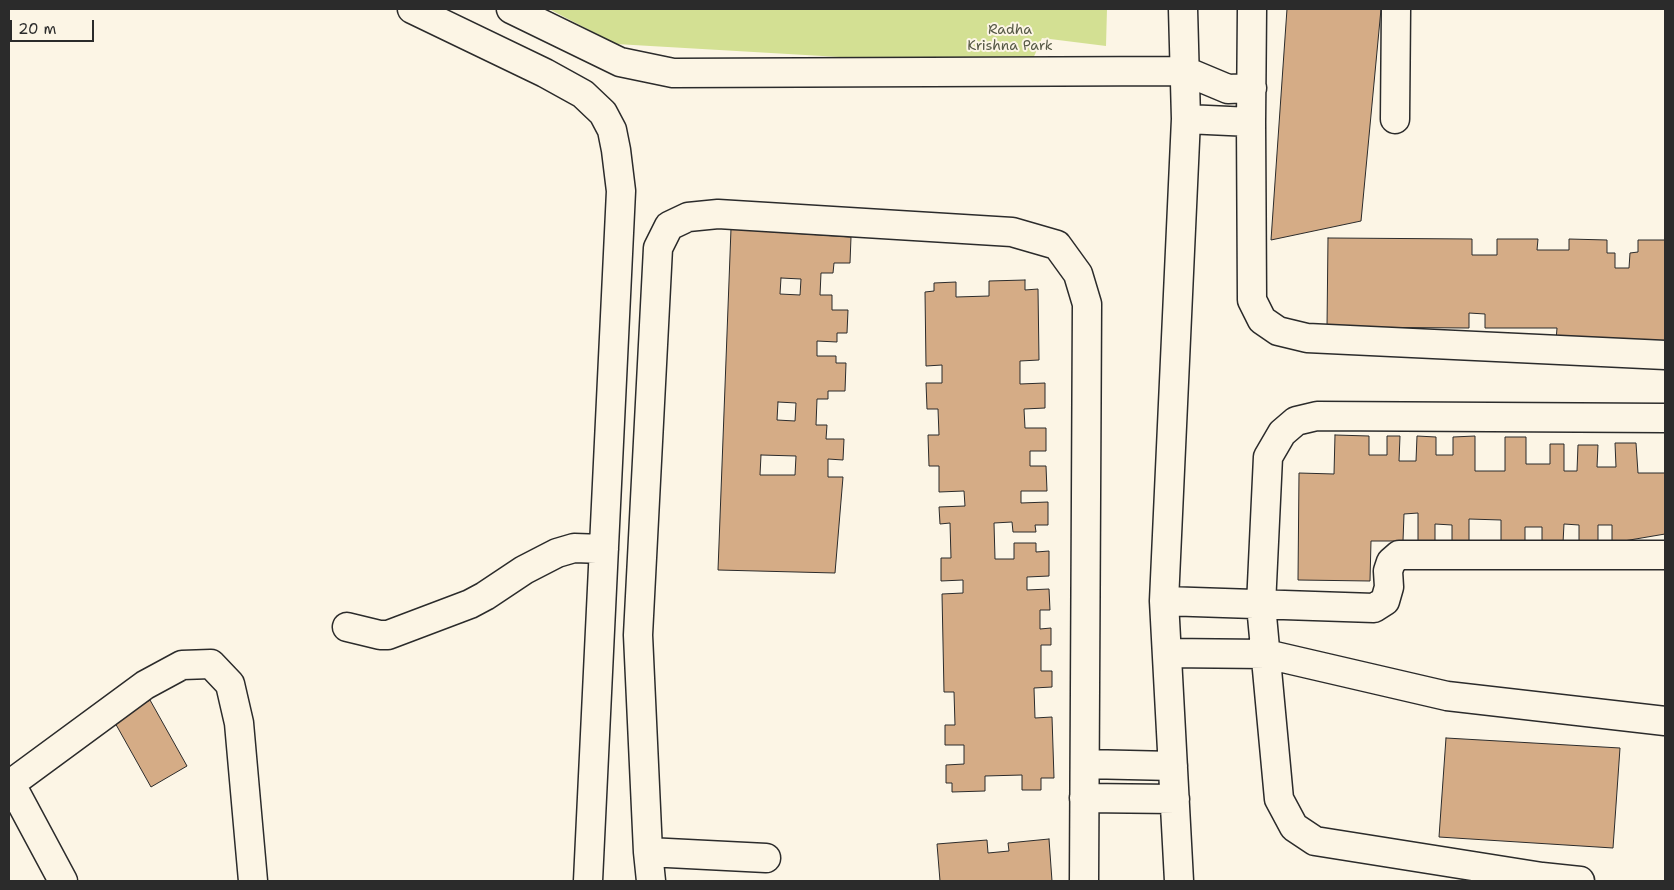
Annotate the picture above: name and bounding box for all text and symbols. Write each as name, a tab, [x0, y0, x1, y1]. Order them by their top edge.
scale bar	[12, 10, 96, 42]
text: 20 m	[18, 19, 57, 39]
park label: Radha Krishna Park	[967, 22, 1053, 54]

